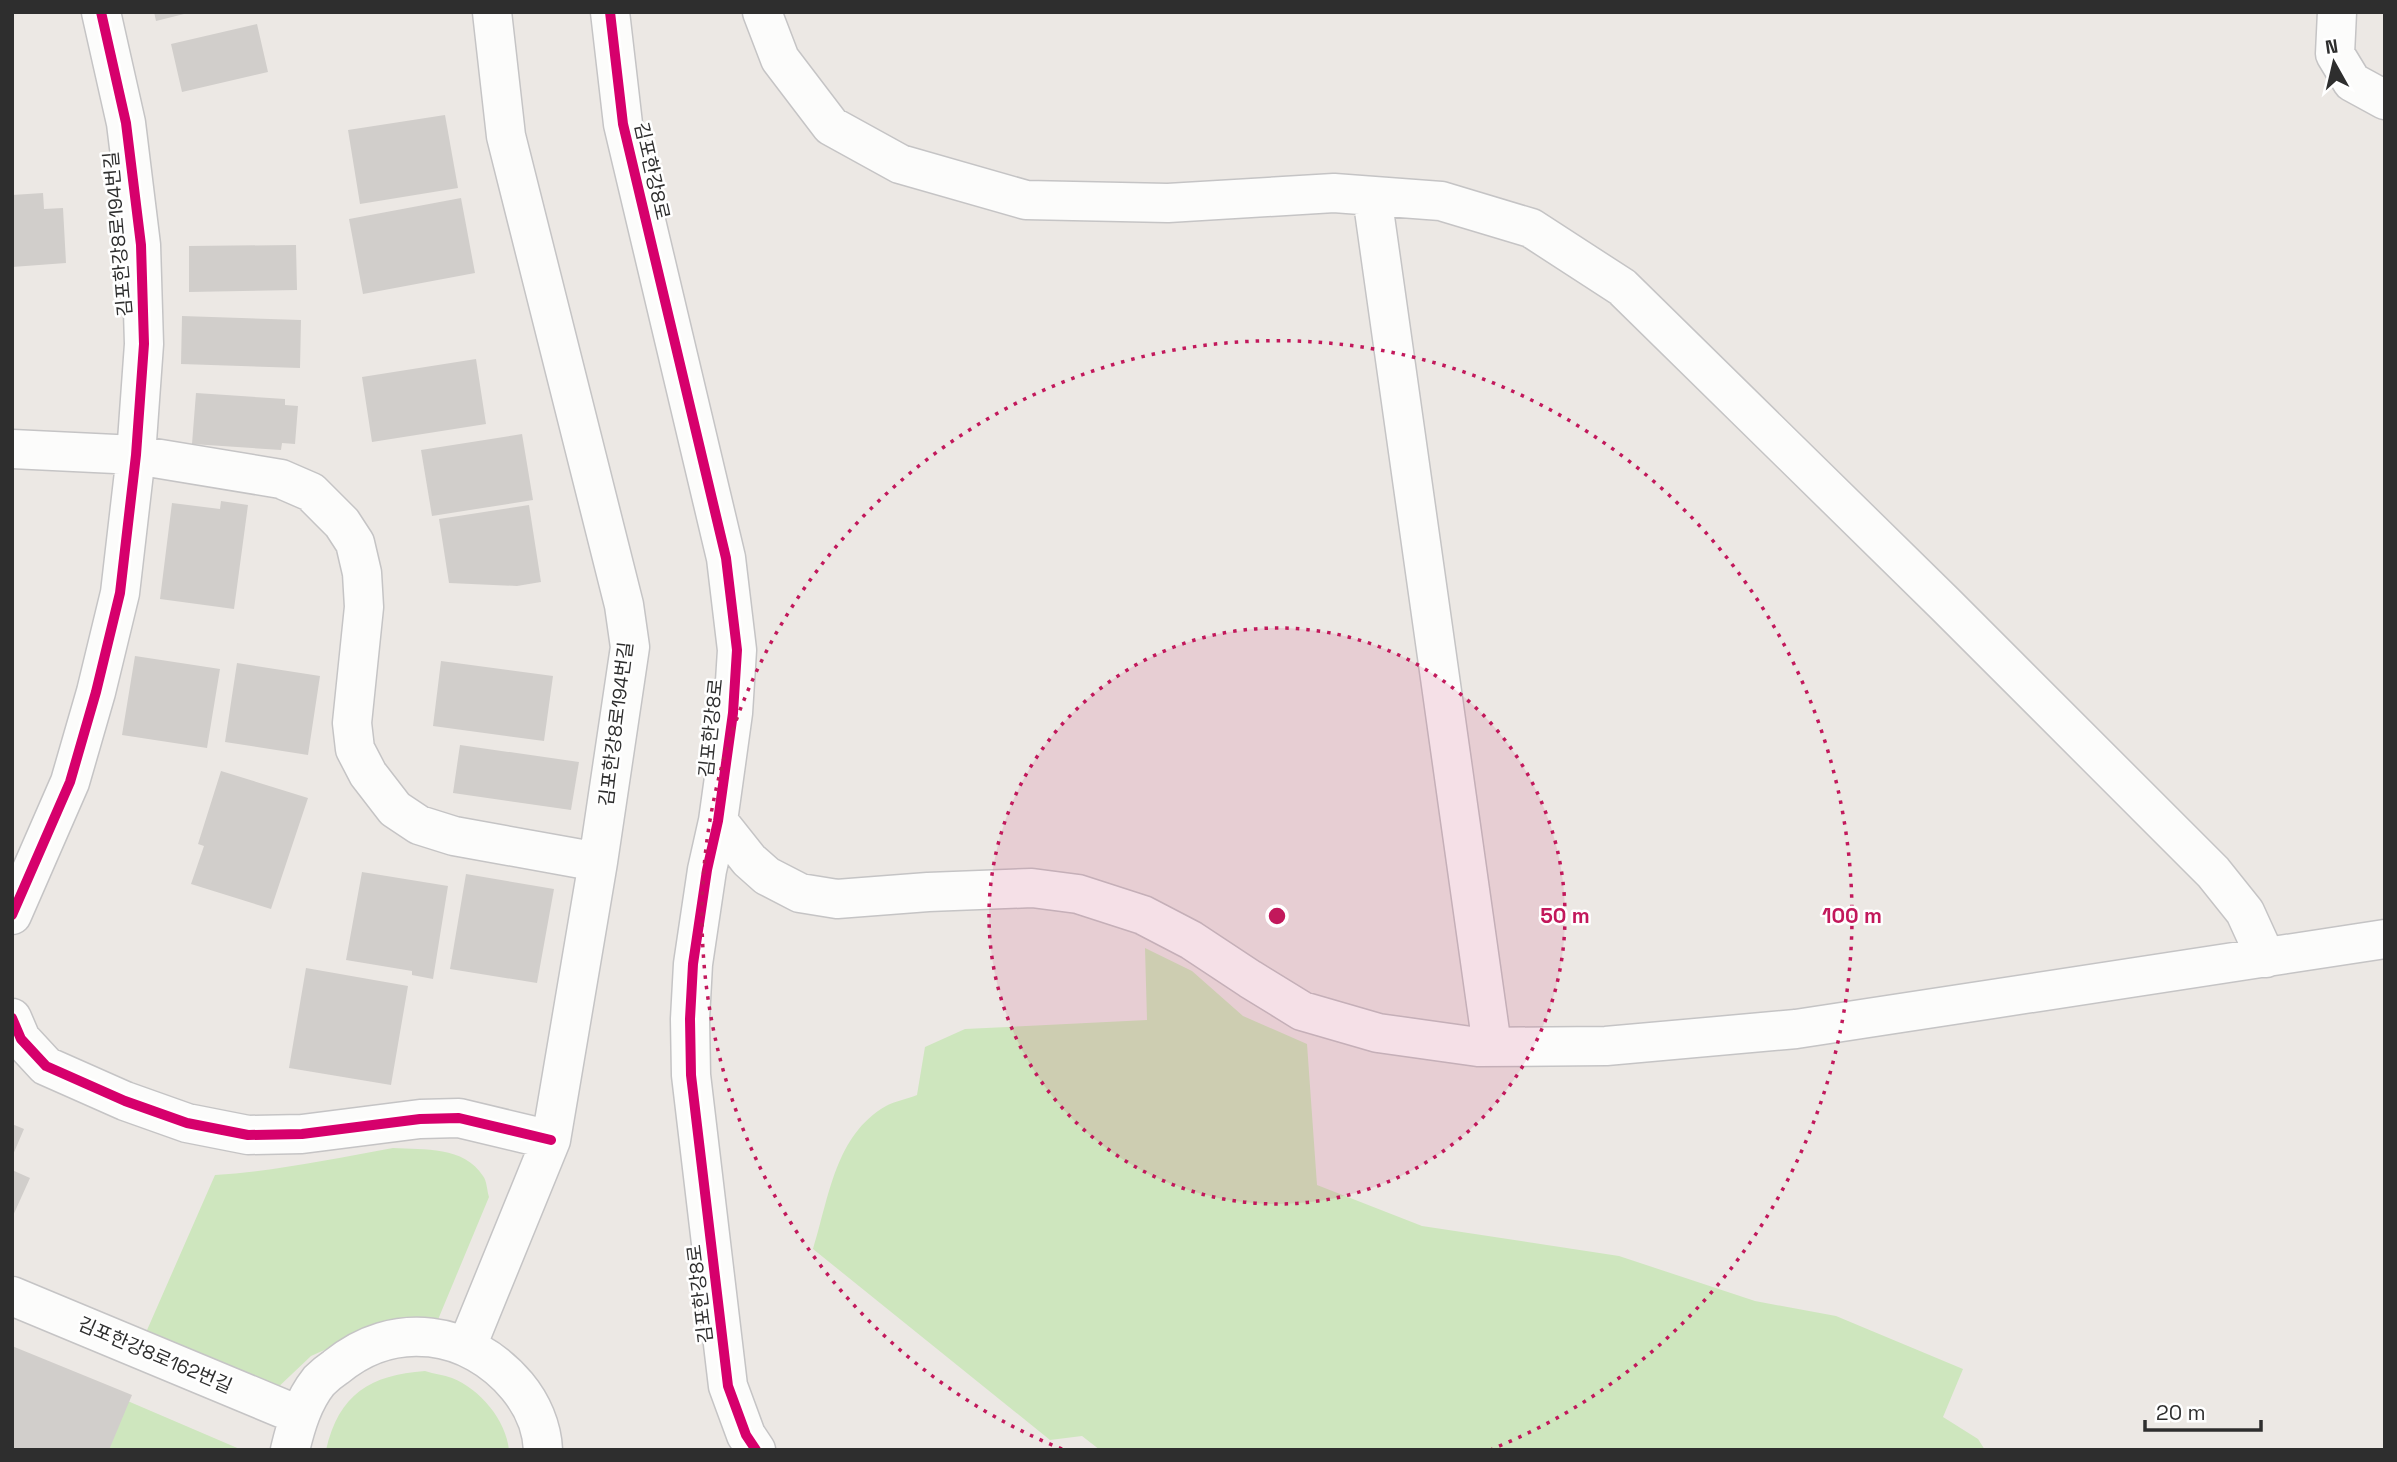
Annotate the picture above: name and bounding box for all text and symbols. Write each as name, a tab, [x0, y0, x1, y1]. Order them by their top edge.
north arrow	[2299, 28, 2369, 98]
text: N	[2324, 33, 2340, 60]
street label: 김포한강8로	[629, 120, 675, 222]
street label: 김포한강8로194번길	[98, 150, 138, 318]
street label: 김포한강8로194번길	[593, 640, 639, 808]
street label: 김포한강8로	[693, 677, 729, 779]
text: 50 m	[1540, 902, 1590, 929]
text: 100 m	[1822, 902, 1882, 929]
centre of rings	[1265, 904, 1289, 928]
street label: 김포한강8로	[682, 1243, 718, 1345]
street label: 김포한강8로162번길	[74, 1311, 236, 1399]
scale bar	[2145, 1388, 2260, 1432]
text: 20 m	[2156, 1399, 2206, 1426]

